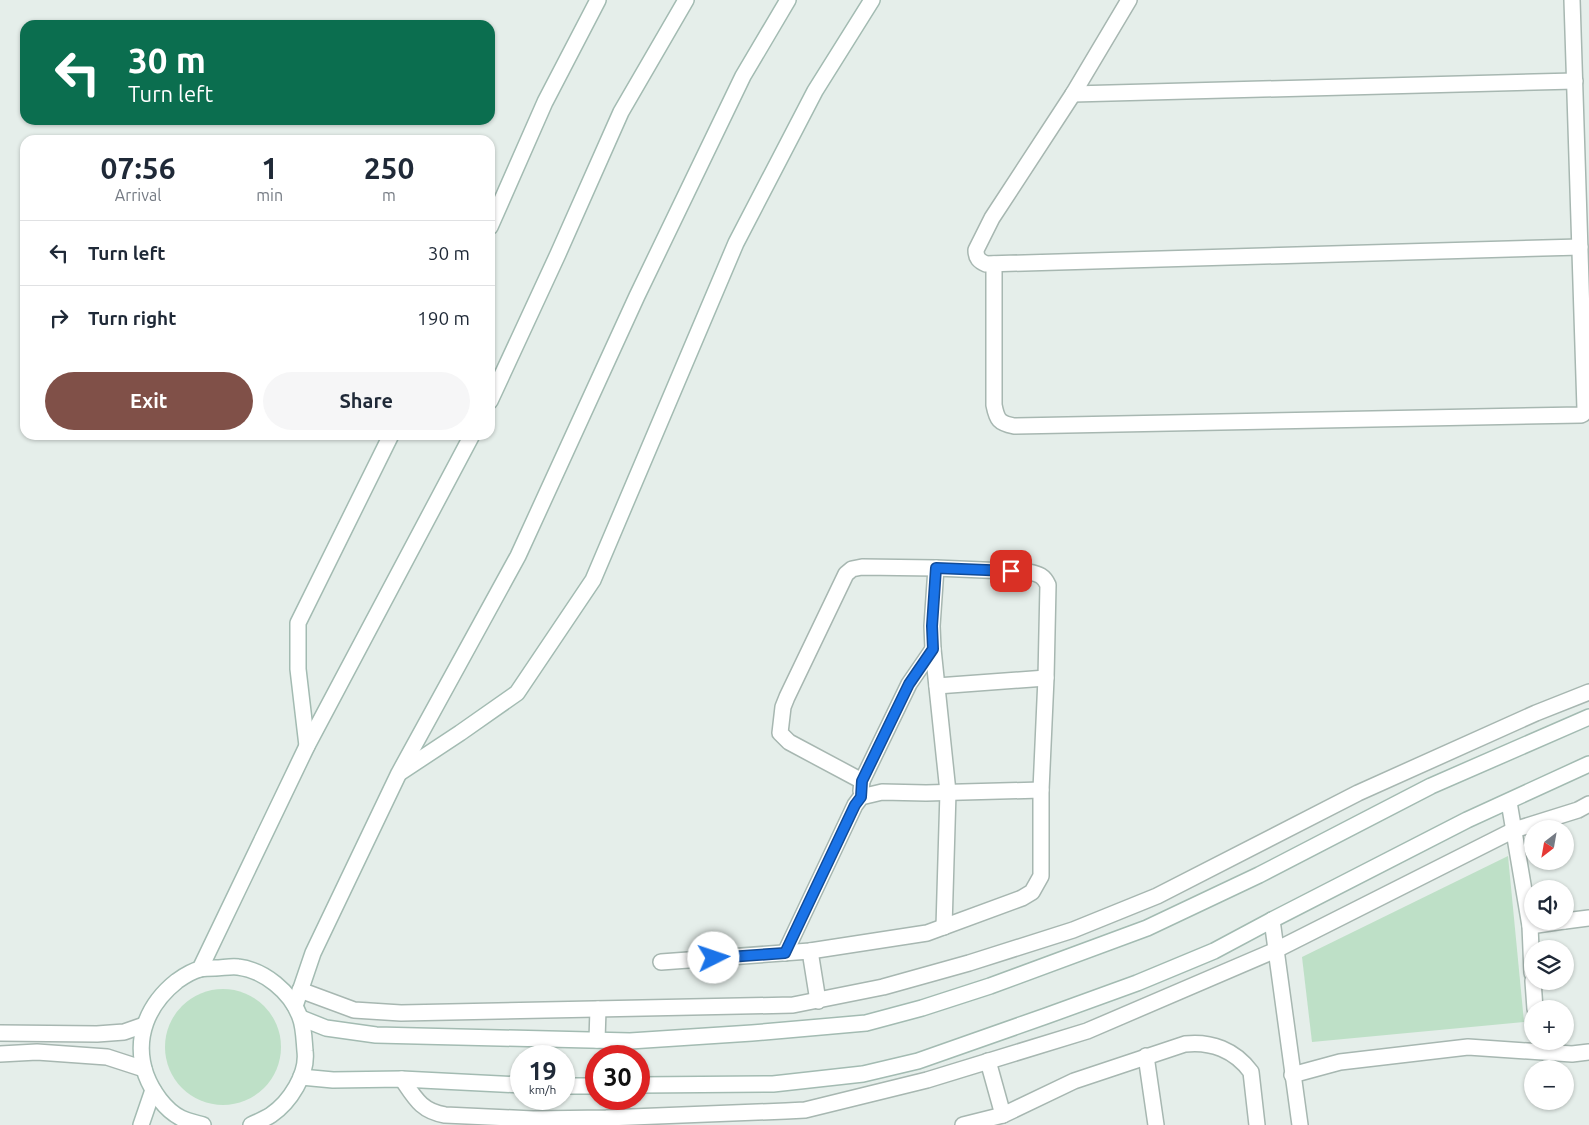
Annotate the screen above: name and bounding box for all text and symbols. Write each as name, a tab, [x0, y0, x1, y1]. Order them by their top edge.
icon: left	[45, 40, 110, 105]
text: 30 m	[128, 40, 206, 80]
text: Turn left	[128, 81, 213, 106]
text: 07:56	[101, 151, 176, 185]
text: 1	[261, 151, 278, 185]
text: 250	[364, 151, 414, 185]
text: Arrival	[115, 186, 161, 204]
text: min	[256, 186, 283, 204]
text: m	[382, 186, 396, 204]
icon: left	[45, 239, 73, 267]
text: Turn left	[88, 242, 166, 264]
text: 30 m	[428, 242, 470, 264]
icon: right	[45, 304, 73, 332]
text: Turn right	[88, 307, 176, 329]
text: 190 m	[417, 307, 470, 329]
button: Exit	[45, 372, 253, 430]
button: Share	[263, 372, 470, 430]
pin	[990, 550, 1032, 592]
icon: arrive	[997, 557, 1025, 585]
north arrow	[1524, 820, 1574, 870]
map controls	[1524, 820, 1574, 1110]
button: sound	[1524, 880, 1574, 930]
position arrow	[687, 931, 739, 983]
button: layers	[1524, 940, 1574, 990]
button: +	[1524, 1000, 1574, 1050]
speed limit sign: 30	[585, 1045, 650, 1110]
text: 19	[528, 1057, 557, 1085]
button: −	[1524, 1060, 1574, 1110]
text: km/h	[529, 1083, 556, 1096]

